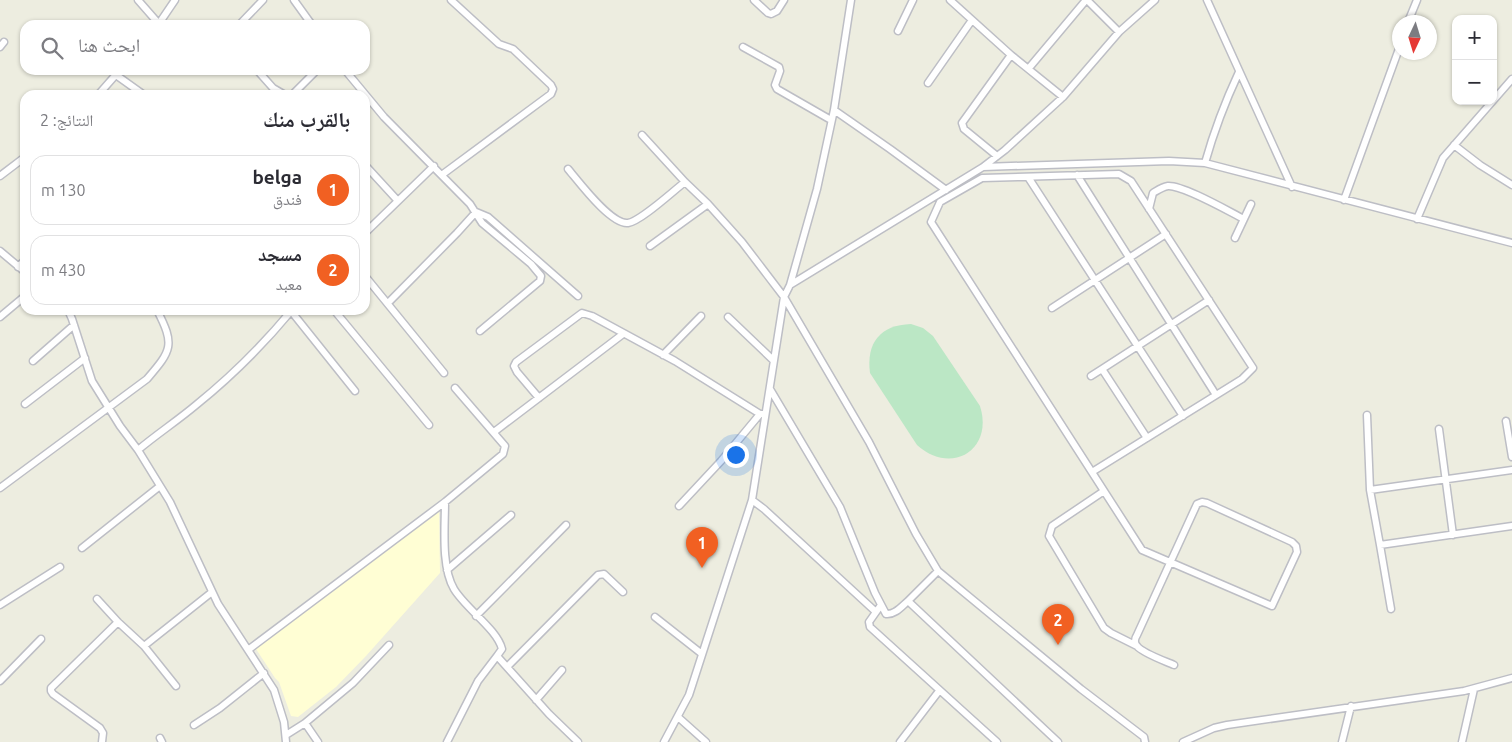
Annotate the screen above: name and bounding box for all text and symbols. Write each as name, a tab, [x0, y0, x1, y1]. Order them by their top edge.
north arrow	[1392, 15, 1437, 60]
map controls	[1452, 15, 1497, 105]
button: +	[1452, 15, 1497, 60]
search box	[20, 20, 370, 75]
icon: search	[38, 34, 66, 62]
text: ابحث هنا	[78, 34, 140, 56]
button: −	[1452, 60, 1497, 105]
text: بالقرب منك	[263, 107, 350, 131]
text: النتائج: 2	[40, 111, 93, 129]
text: belga	[252, 166, 302, 188]
text: 130 m	[41, 181, 86, 199]
text: 1	[328, 181, 338, 199]
text: فندق	[273, 190, 302, 208]
text: مسجد	[258, 243, 302, 265]
text: 430 m	[41, 261, 86, 279]
text: 2	[328, 261, 338, 279]
text: معبد	[276, 275, 302, 293]
your location	[723, 442, 749, 468]
pin: 1	[686, 527, 718, 568]
pin: 2	[1042, 604, 1074, 645]

